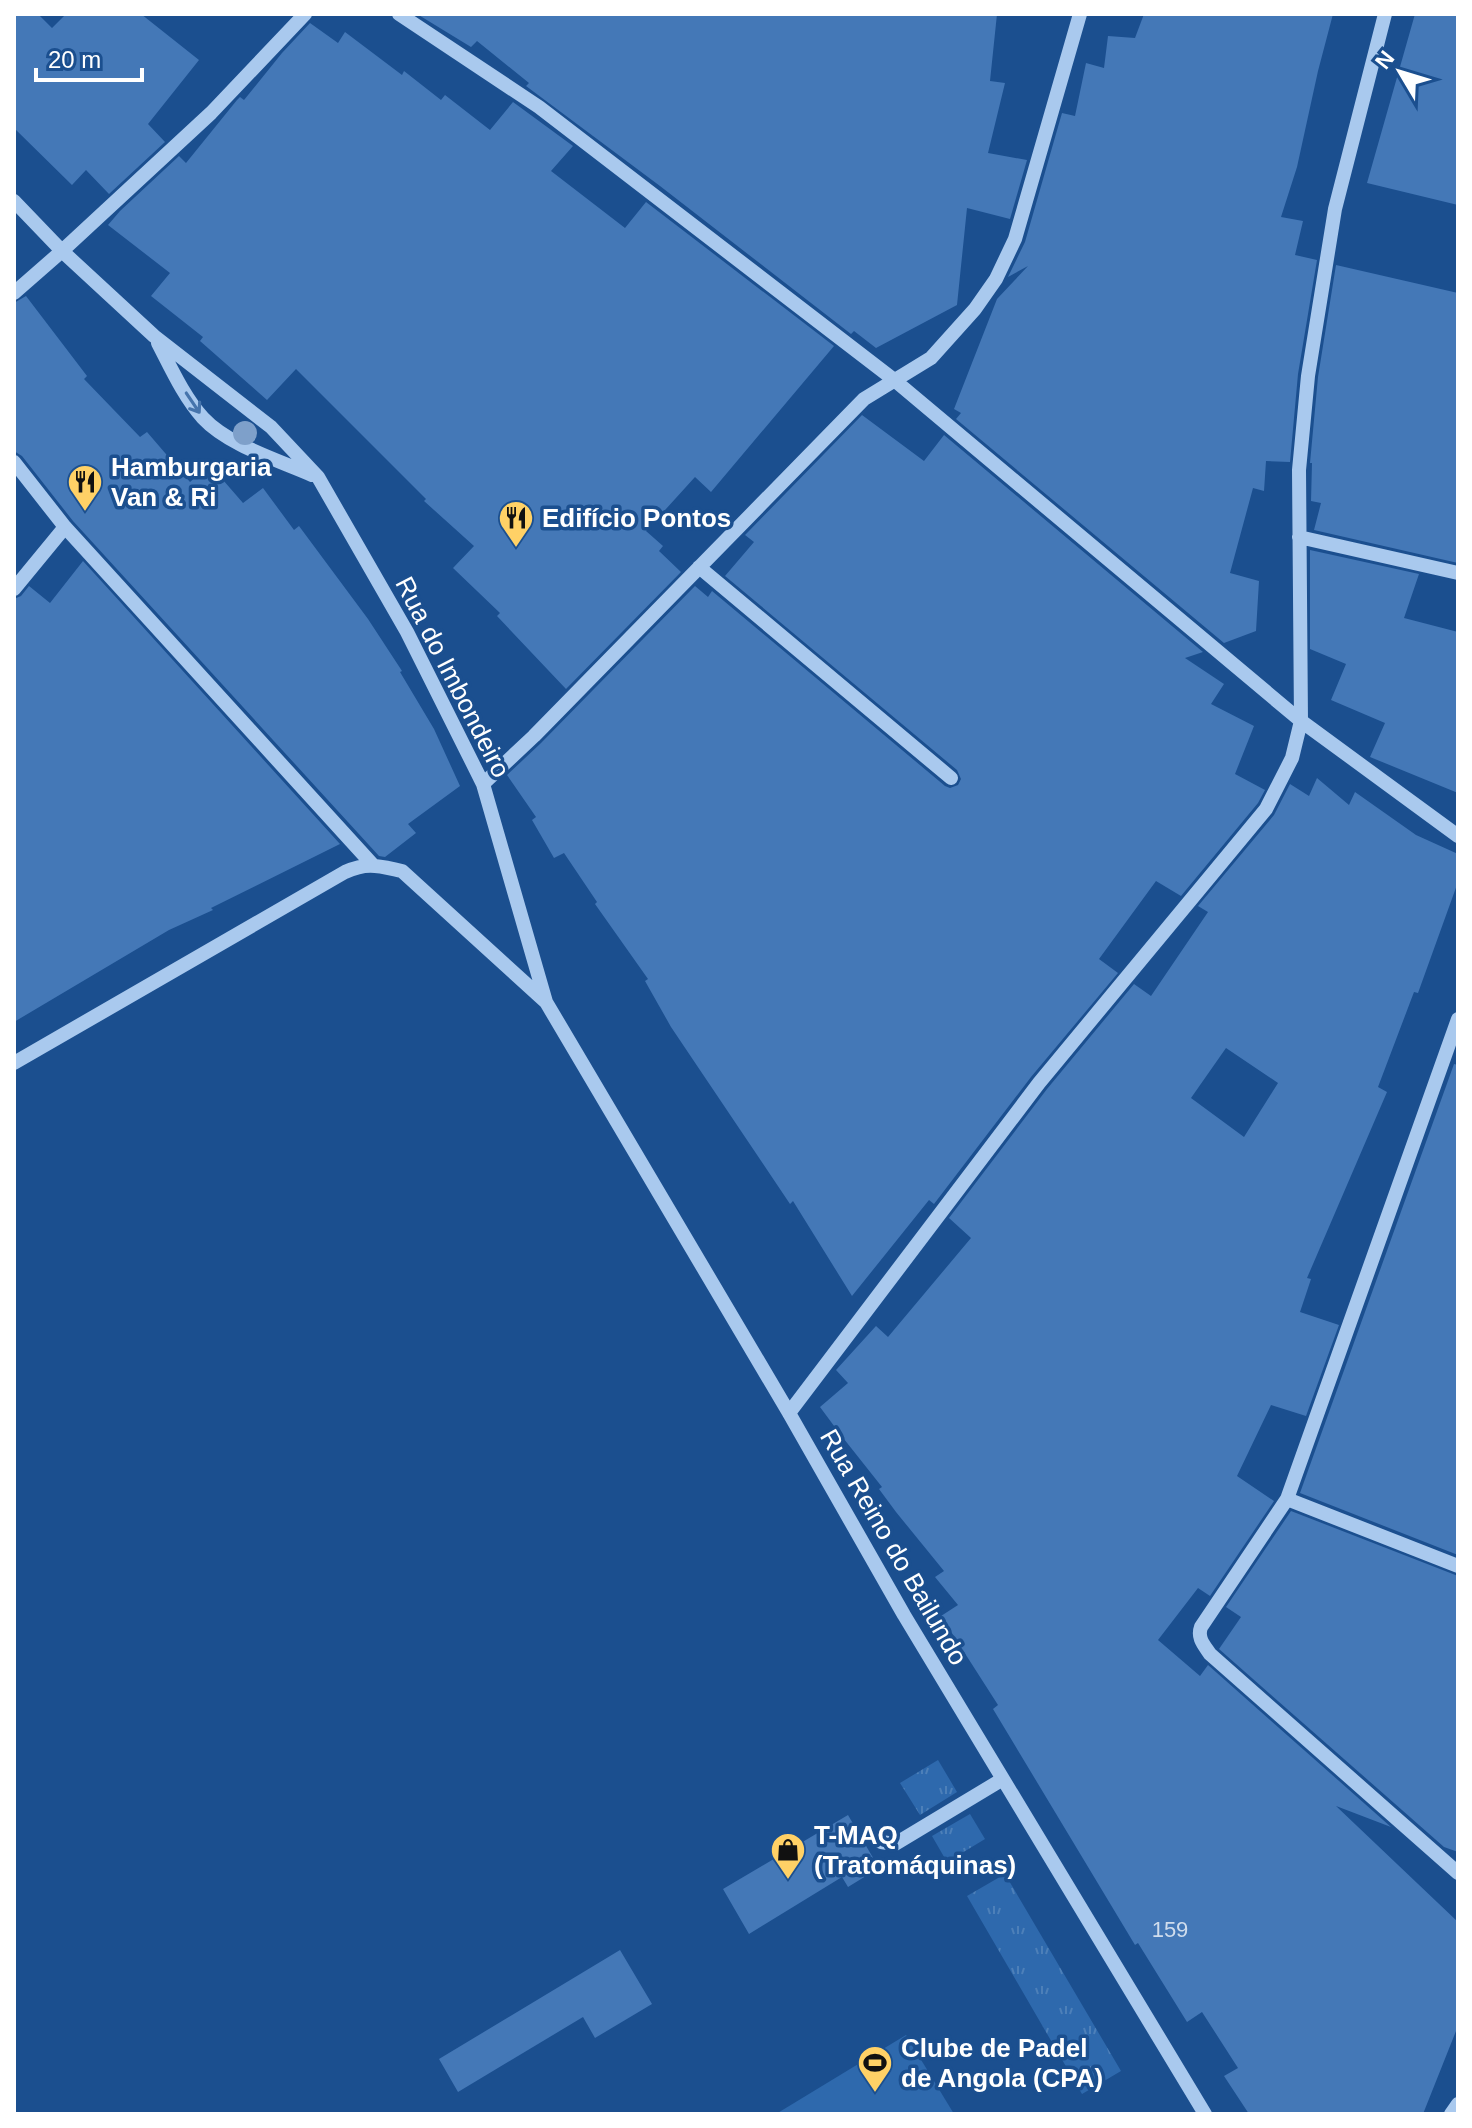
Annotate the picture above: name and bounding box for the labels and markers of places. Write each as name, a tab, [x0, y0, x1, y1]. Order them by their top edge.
place label: Hamburgaria Van & Ri	[111, 452, 272, 512]
restaurant icon: Hamburgaria Van & Ri	[66, 463, 104, 513]
restaurant icon: Edifício Pontos	[497, 499, 535, 549]
place label: Edifício Pontos	[542, 503, 731, 533]
place label: T-MAQ (Tratomáquinas)	[814, 1820, 1016, 1880]
shop icon: T-MAQ (Tratomáquinas)	[769, 1831, 807, 1881]
place label: Clube de Padel de Angola (CPA)	[901, 2033, 1103, 2093]
sports icon: Clube de Padel de Angola (CPA)	[856, 2044, 894, 2094]

